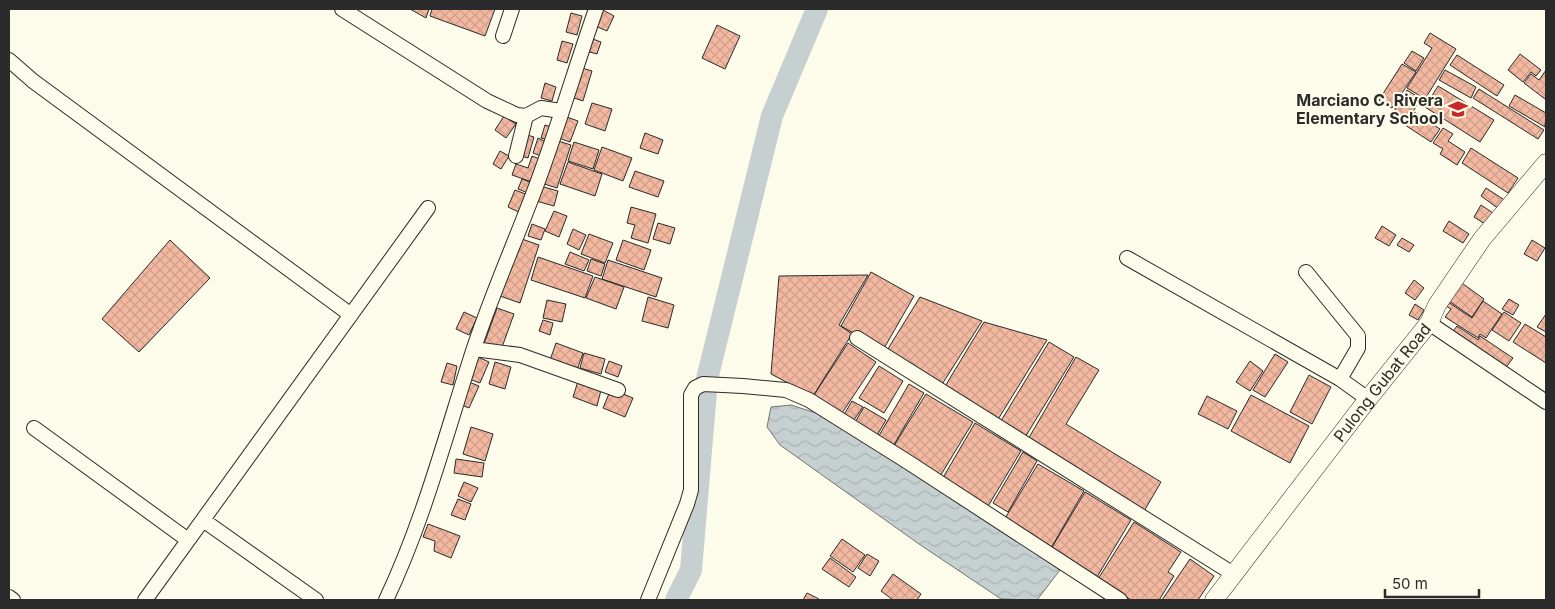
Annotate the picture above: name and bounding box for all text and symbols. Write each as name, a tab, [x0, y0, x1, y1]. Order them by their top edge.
place label: Marciano C. Rivera Elementary School	[1296, 90, 1443, 128]
school or university icon: Marciano C. Rivera Elementary School	[1447, 98, 1469, 120]
street label: Pulong Gubat Road	[1329, 319, 1435, 446]
scale bar	[1385, 566, 1479, 598]
text: 50 m	[1392, 574, 1428, 593]

